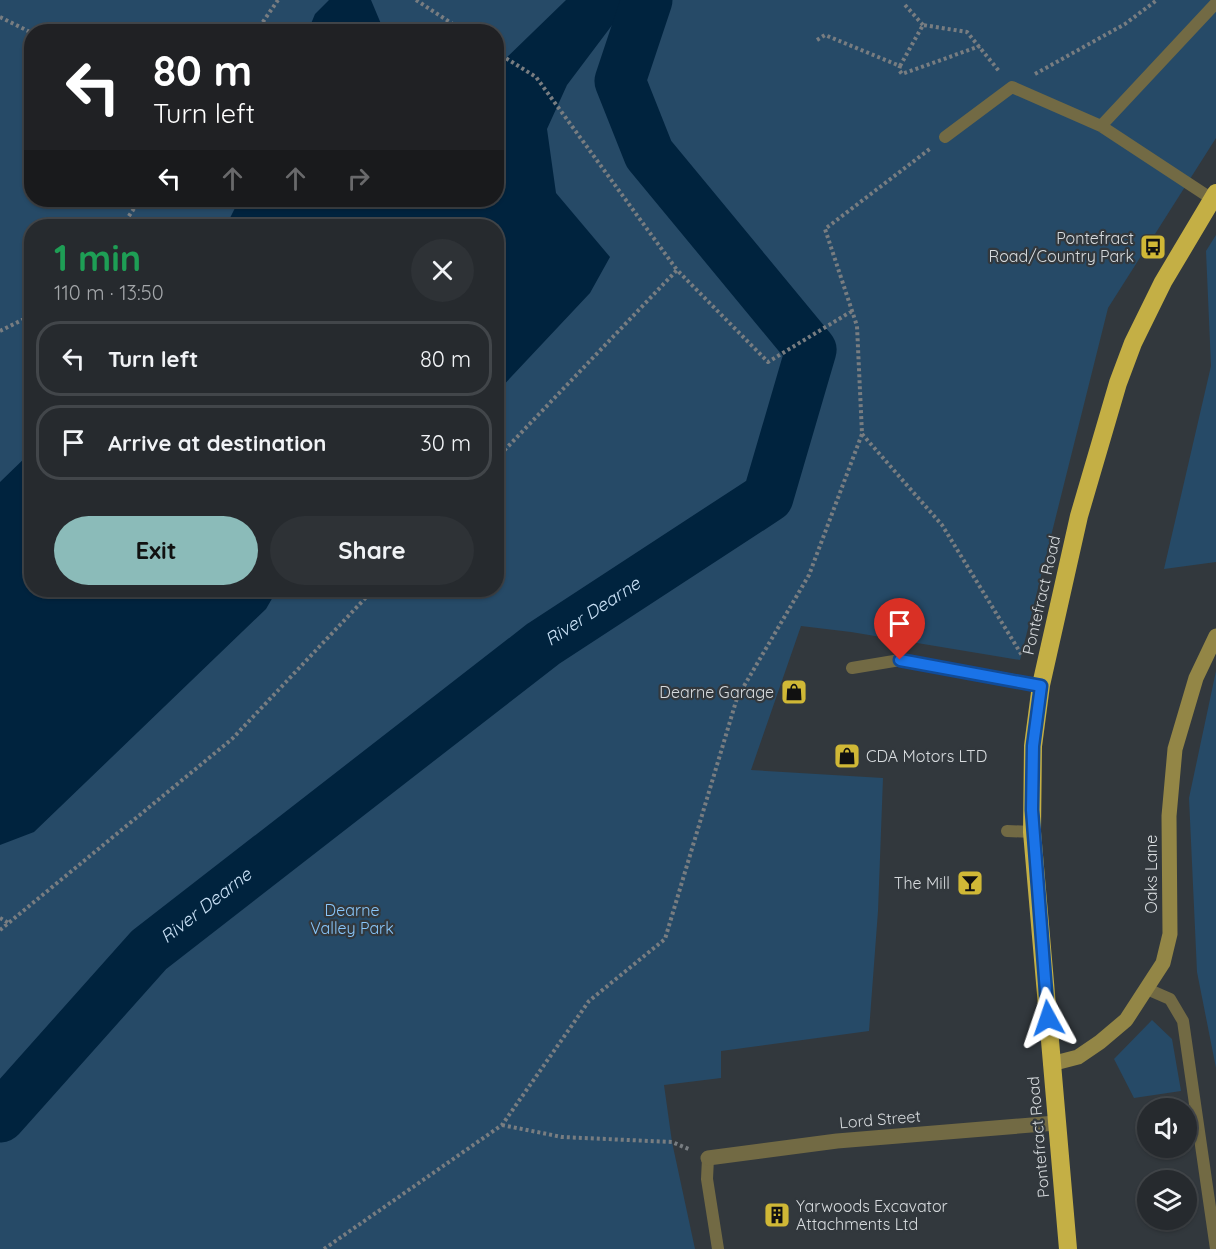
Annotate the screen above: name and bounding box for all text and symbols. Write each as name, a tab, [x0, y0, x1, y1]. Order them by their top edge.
text: 80 m	[153, 44, 252, 97]
icon: left	[54, 48, 132, 126]
text: Turn left	[153, 96, 255, 130]
icon: left	[153, 162, 186, 195]
icon: ahead	[216, 162, 249, 195]
icon: ahead	[279, 162, 312, 195]
icon: right	[342, 162, 375, 195]
place label: Pontefract Road/Country Park	[989, 228, 1134, 266]
bus stop icon: Pontefract Road/Country Park	[1138, 232, 1168, 262]
text: 1 min	[54, 235, 141, 280]
button: close	[411, 239, 474, 302]
text: 110 m · 13:50	[54, 280, 164, 305]
icon: left	[57, 342, 90, 375]
text: Turn left	[108, 345, 198, 373]
text: 80 m	[420, 345, 471, 373]
icon: arrive	[57, 426, 90, 459]
text: Arrive at destination	[108, 429, 326, 457]
text: 30 m	[420, 429, 471, 457]
button: Exit	[54, 516, 258, 585]
button: Share	[270, 516, 474, 585]
street label: Pontefract Road	[1018, 533, 1064, 657]
water label: River Dearne	[540, 571, 645, 651]
pin	[874, 598, 925, 660]
icon: arrive	[883, 607, 916, 640]
shop icon: Dearne Garage	[779, 677, 809, 707]
place label: Dearne Garage	[659, 682, 774, 702]
shop icon: CDA Motors LTD	[832, 741, 862, 771]
place label: CDA Motors LTD	[866, 746, 987, 766]
street label: Oaks Lane	[1141, 835, 1161, 913]
water label: River Dearne	[156, 862, 257, 948]
bar icon: The Mill	[955, 868, 985, 898]
place label: The Mill	[894, 873, 950, 893]
park label: Dearne Valley Park	[310, 900, 394, 938]
position arrow	[1016, 986, 1080, 1050]
street label: Pontefract Road	[1023, 1075, 1053, 1199]
map controls	[1137, 1098, 1197, 1230]
button: sound	[1137, 1098, 1197, 1158]
street label: Lord Street	[838, 1105, 922, 1133]
button: layers	[1137, 1170, 1197, 1230]
place label: Yarwoods Excavator Attachments Ltd	[796, 1196, 948, 1234]
building icon: Yarwoods Excavator Attachments Ltd	[762, 1200, 792, 1230]

